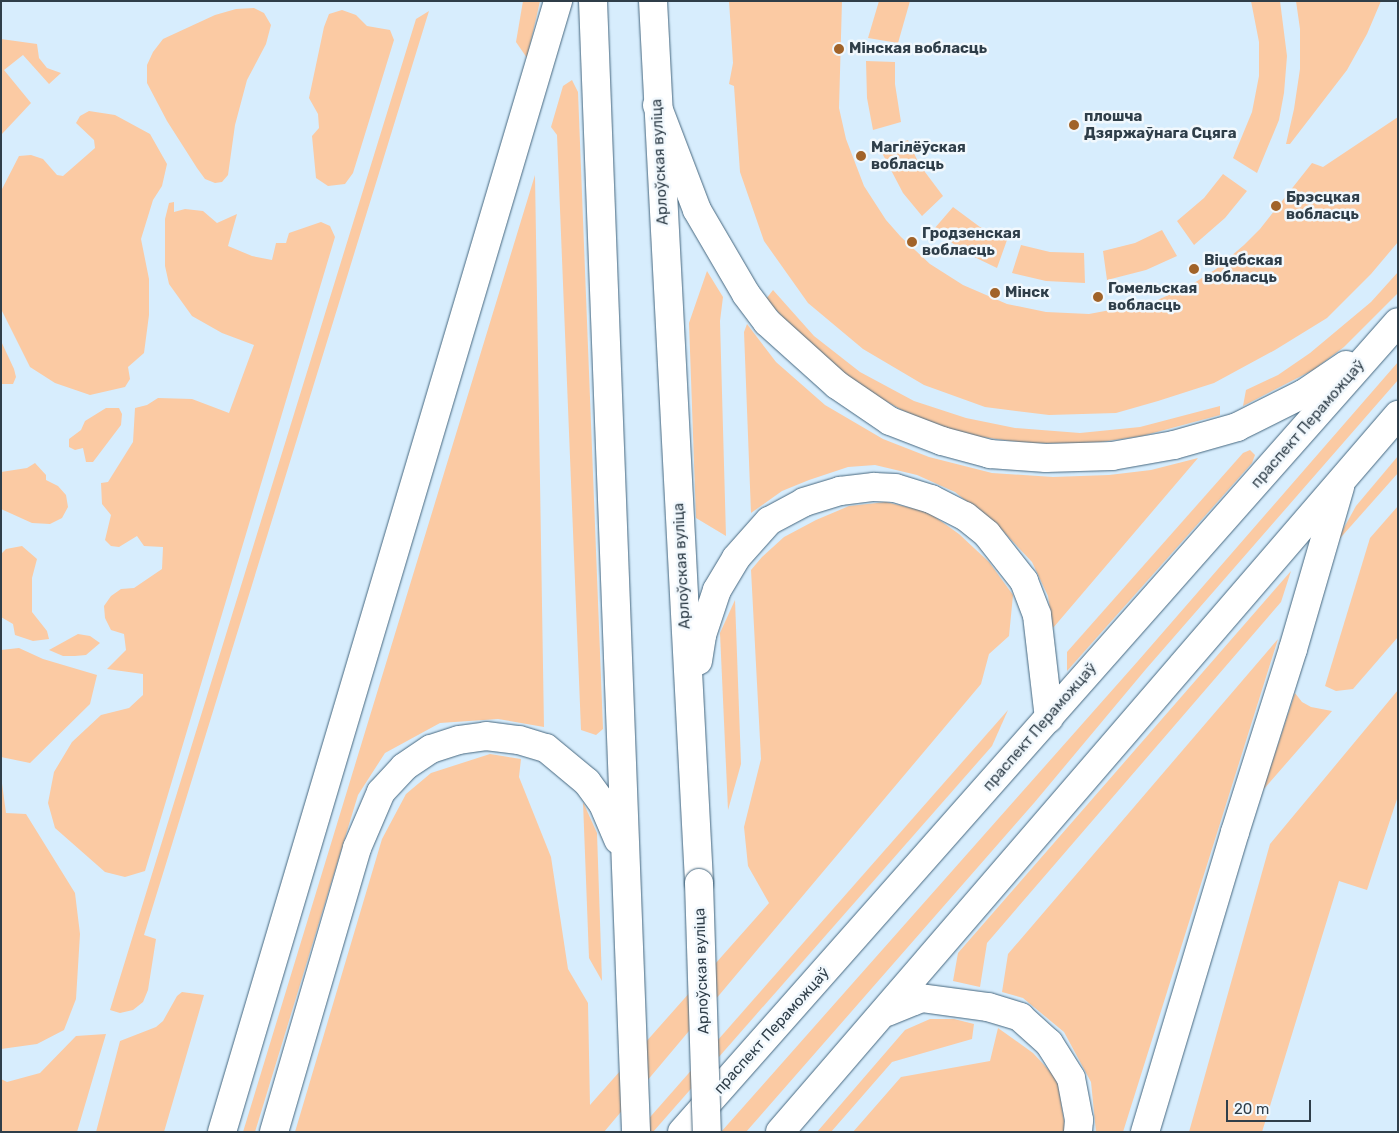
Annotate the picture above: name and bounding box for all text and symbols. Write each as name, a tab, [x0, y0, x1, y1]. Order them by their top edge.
place label: Мінская вобласць	[849, 40, 987, 58]
marker: Мінская вобласць	[833, 43, 845, 55]
street label: Арлоўская вуліца	[648, 98, 672, 226]
place label: плошча Дзяржаўнага Сцяга	[1084, 107, 1237, 142]
marker: плошча Дзяржаўнага Сцяга	[1068, 119, 1080, 131]
place label: Магілёўская вобласць	[871, 138, 966, 173]
marker: Магілёўская вобласць	[855, 150, 867, 162]
place label: Брэсцкая вобласць	[1286, 188, 1360, 223]
marker: Брэсцкая вобласць	[1270, 200, 1282, 212]
place label: Гродзенская вобласць	[922, 224, 1021, 259]
marker: Гродзенская вобласць	[906, 236, 918, 248]
place label: Віцебская вобласць	[1204, 251, 1283, 286]
marker: Віцебская вобласць	[1188, 263, 1200, 275]
place label: Гомельская вобласць	[1108, 279, 1197, 314]
place label: Мінск	[1005, 284, 1049, 302]
marker: Мінск	[989, 287, 1001, 299]
marker: Гомельская вобласць	[1092, 291, 1104, 303]
street label: праспект Пераможцаў	[1247, 356, 1369, 492]
street label: Арлоўская вуліца	[670, 502, 694, 630]
street label: праспект Пераможцаў	[979, 659, 1101, 795]
street label: Арлоўская вуліца	[691, 908, 713, 1034]
street label: праспект Пераможцаў	[710, 964, 834, 1098]
scale bar	[1229, 1090, 1314, 1122]
text: 20 m	[1234, 1100, 1269, 1118]

